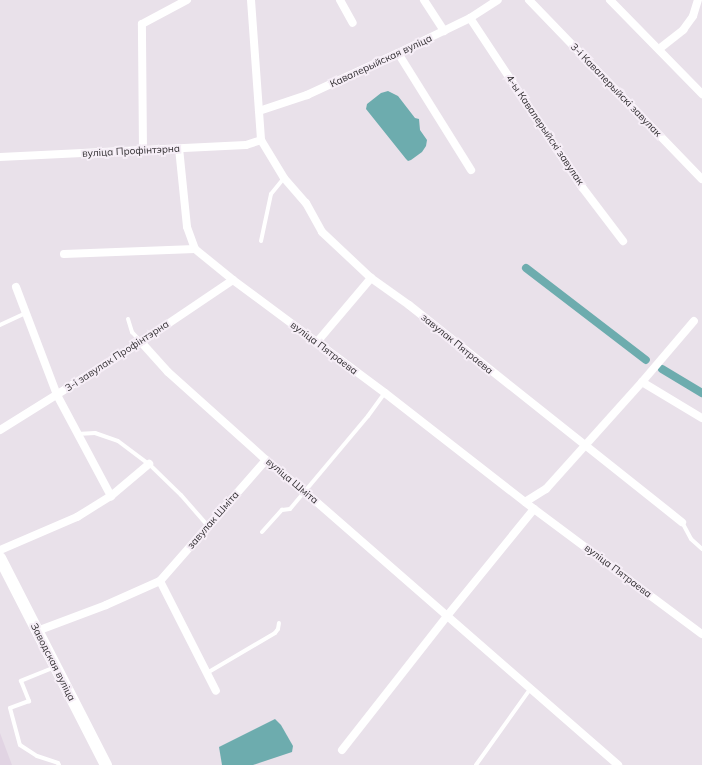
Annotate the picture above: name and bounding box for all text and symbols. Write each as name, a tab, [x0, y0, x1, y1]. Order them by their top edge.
street label: Кавалерыйская вуліца	[328, 32, 434, 90]
street label: 3-і Кавалерыйскі завулак	[568, 41, 664, 139]
street label: 4-ы Кавалерыйскі завулак	[504, 73, 586, 187]
street label: вуліца Профінтэрна	[82, 142, 180, 160]
street label: завулак Пятраева	[419, 311, 495, 377]
street label: 3-і завулак Профінтэрна	[63, 318, 171, 394]
street label: вуліца Пятраева	[288, 319, 360, 377]
street label: вуліца Шміта	[263, 456, 321, 506]
street label: завулак Шміта	[185, 489, 241, 551]
street label: вуліца Пятраева	[582, 542, 654, 600]
street label: Заводская вуліца	[28, 621, 78, 703]

